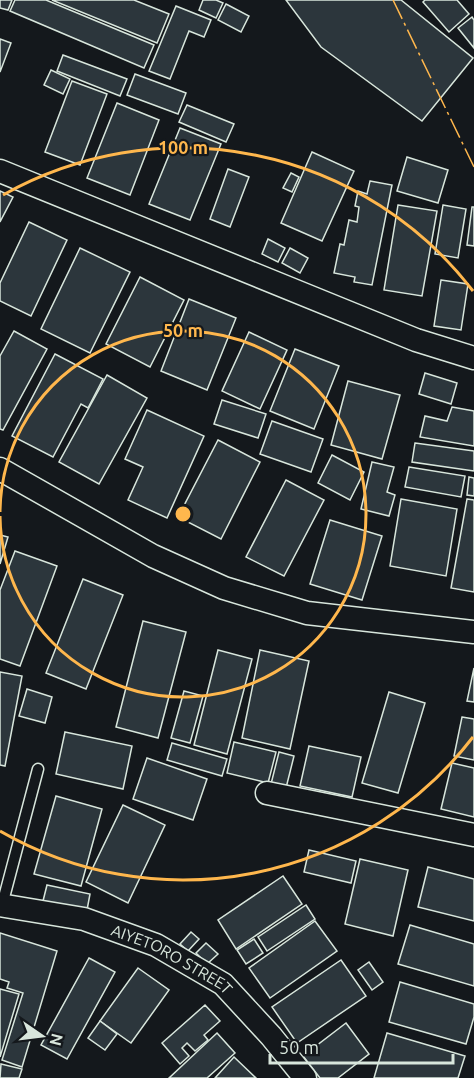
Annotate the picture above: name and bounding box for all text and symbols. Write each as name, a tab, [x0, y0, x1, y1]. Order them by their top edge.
text: 100 m	[158, 137, 208, 157]
text: 50 m	[163, 320, 203, 340]
centre of rings	[173, 504, 193, 524]
street label: AIYETORO STREET	[109, 921, 236, 997]
north arrow	[12, 1006, 72, 1066]
scale bar	[270, 1027, 453, 1065]
text: N	[46, 1032, 67, 1048]
text: 50 m	[279, 1037, 319, 1057]

